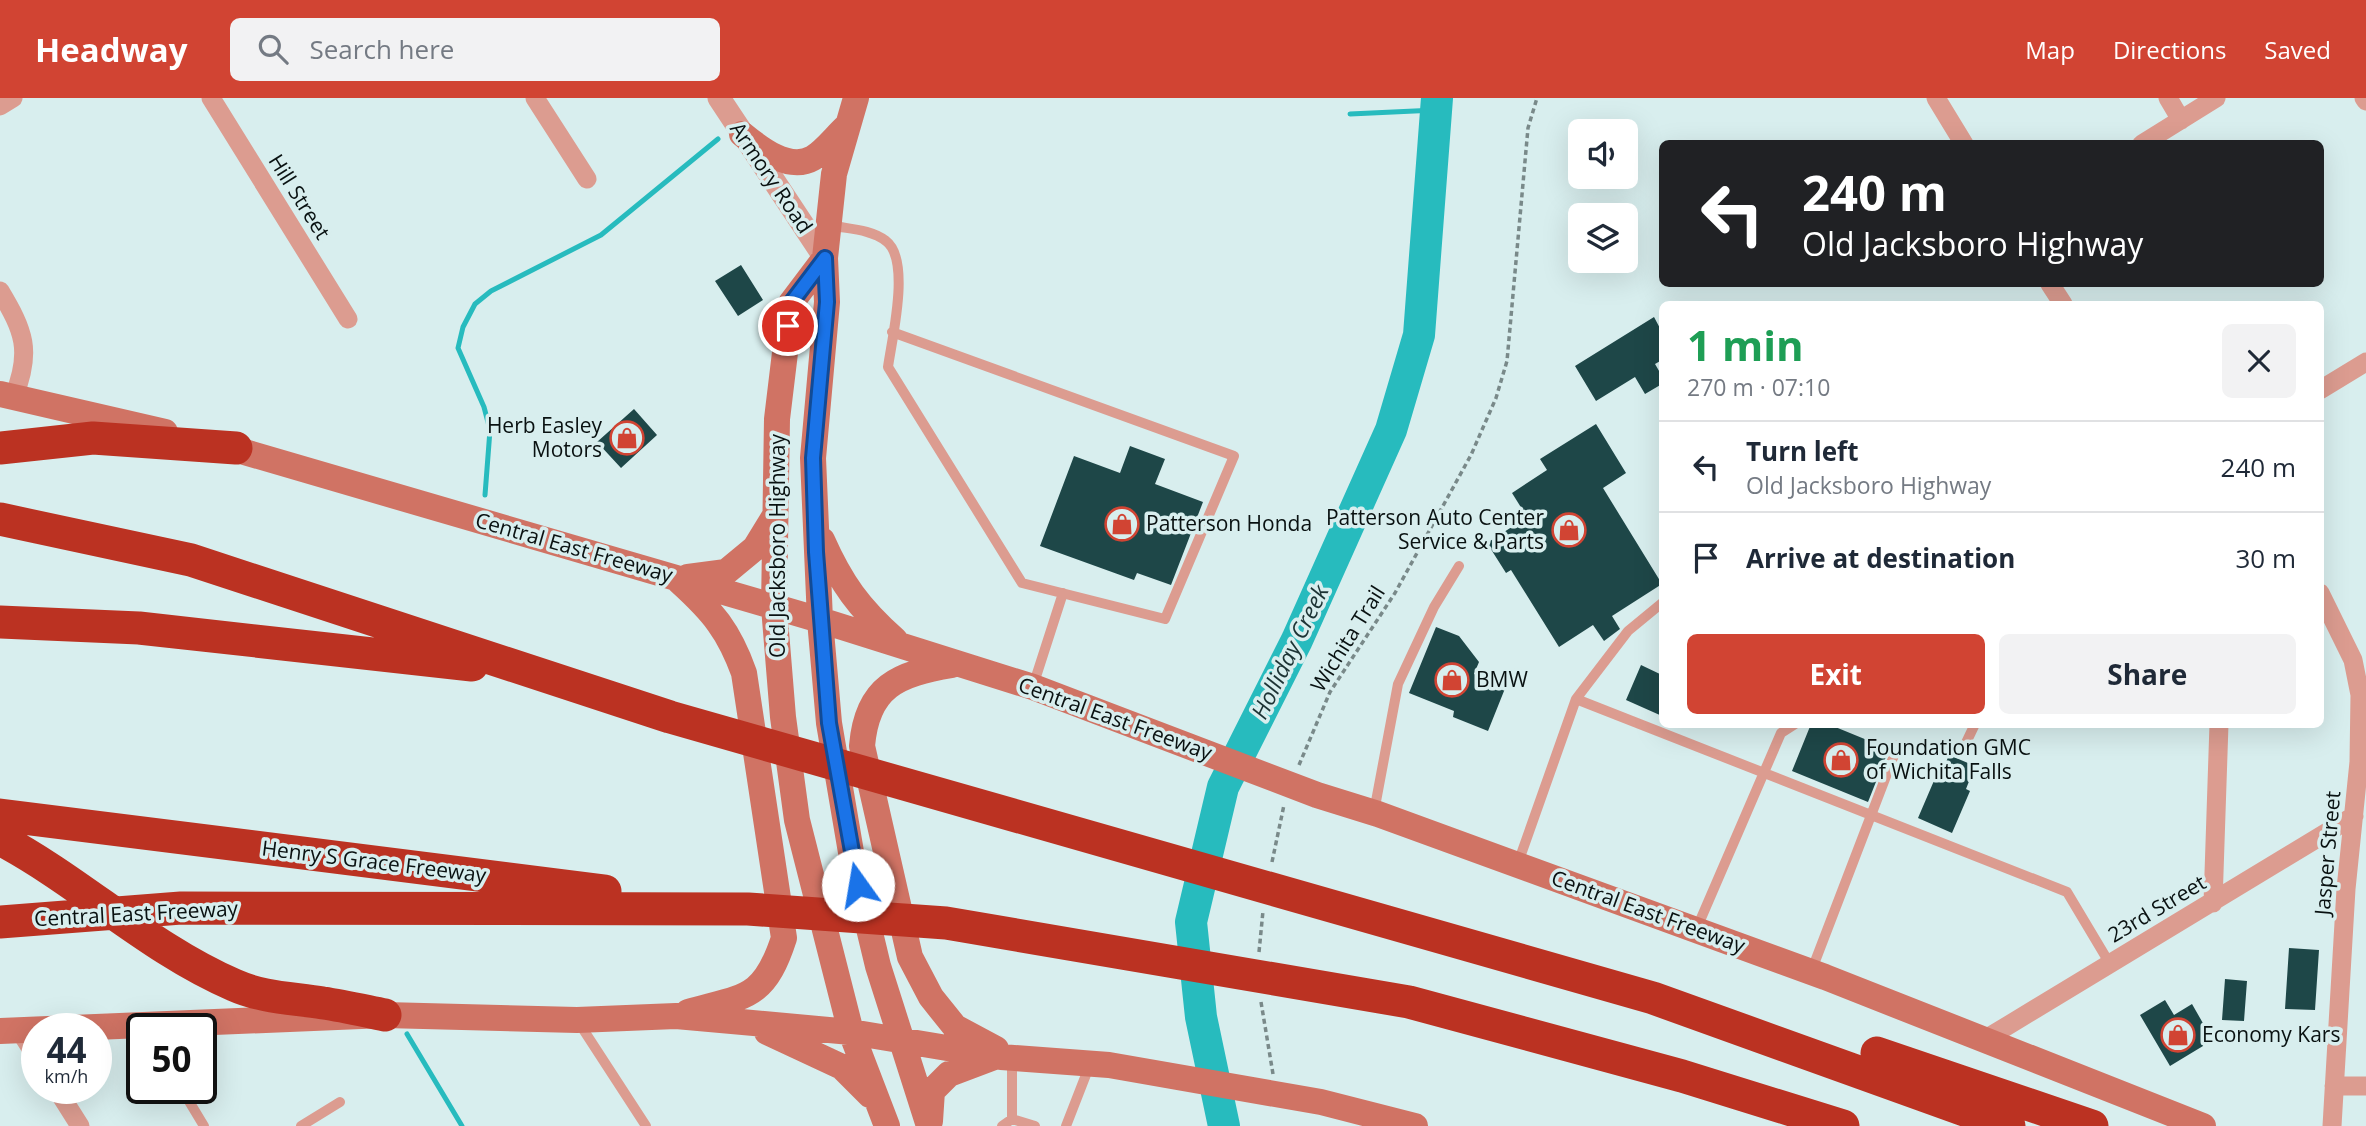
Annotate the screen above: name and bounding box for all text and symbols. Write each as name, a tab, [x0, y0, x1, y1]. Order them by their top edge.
search box	[230, 18, 720, 81]
text: Headway	[35, 27, 188, 72]
icon: search	[254, 30, 292, 68]
text: Search here	[310, 31, 454, 67]
text: Map	[2025, 33, 2075, 66]
text: Directions	[2113, 33, 2226, 66]
text: Saved	[2264, 33, 2331, 66]
street label: Armory Road	[724, 116, 819, 239]
map controls	[1568, 119, 1638, 273]
button: sound	[1568, 119, 1638, 189]
street label: Hill Street	[263, 149, 337, 244]
text: 240 m	[1802, 159, 1947, 225]
icon: left	[1687, 168, 1778, 259]
button: layers	[1568, 203, 1638, 273]
text: Old Jacksboro Highway	[1802, 222, 2143, 265]
pin	[758, 296, 818, 356]
icon: arrive	[769, 307, 807, 345]
text: 1 min	[1687, 316, 1804, 373]
button: close	[2222, 324, 2296, 398]
text: 270 m · 07:10	[1687, 371, 1830, 403]
place label: Herb Easley Motors	[487, 411, 602, 463]
shop icon: Herb Easley Motors	[608, 419, 646, 457]
text: Turn left	[1746, 433, 1858, 469]
street label: Old Jacksboro Highway	[763, 434, 791, 658]
icon: left	[1687, 448, 1725, 486]
text: 240 m	[2221, 449, 2296, 485]
text: Old Jacksboro Highway	[1746, 469, 1991, 501]
place label: Patterson Auto Center Service & Parts	[1326, 503, 1544, 555]
street label: Central East Freeway	[472, 505, 677, 589]
shop icon: Patterson Honda	[1103, 505, 1141, 543]
place label: Patterson Honda	[1146, 509, 1312, 537]
shop icon: Patterson Auto Center Service & Parts	[1550, 511, 1588, 549]
icon: arrive	[1687, 539, 1725, 577]
text: Arrive at destination	[1746, 540, 2015, 576]
text: 30 m	[2235, 540, 2296, 576]
water label: Holliday Creek	[1243, 578, 1336, 724]
street label: Wichita Trail	[1303, 580, 1391, 697]
button: Exit	[1687, 634, 1985, 714]
button: Share	[1999, 634, 2296, 714]
shop icon: BMW	[1433, 661, 1471, 699]
place label: BMW	[1476, 665, 1528, 693]
street label: Central East Freeway	[1015, 670, 1216, 766]
place label: Foundation GMC of Wichita Falls	[1866, 733, 2031, 785]
shop icon: Foundation GMC of Wichita Falls	[1822, 741, 1860, 779]
street label: Jasper Street	[2307, 790, 2346, 918]
street label: Henry S Grace Freeway	[260, 833, 488, 889]
position arrow	[821, 848, 895, 922]
street label: Central East Freeway	[1548, 863, 1749, 959]
street label: 23rd Street	[2102, 868, 2211, 948]
street label: Central East Freeway	[33, 894, 239, 932]
speed limit sign: 50	[126, 1013, 217, 1104]
shop icon: Economy Kars	[2159, 1016, 2197, 1054]
place label: Economy Kars	[2202, 1020, 2340, 1048]
text: 44	[46, 1026, 87, 1073]
text: km/h	[45, 1064, 88, 1088]

